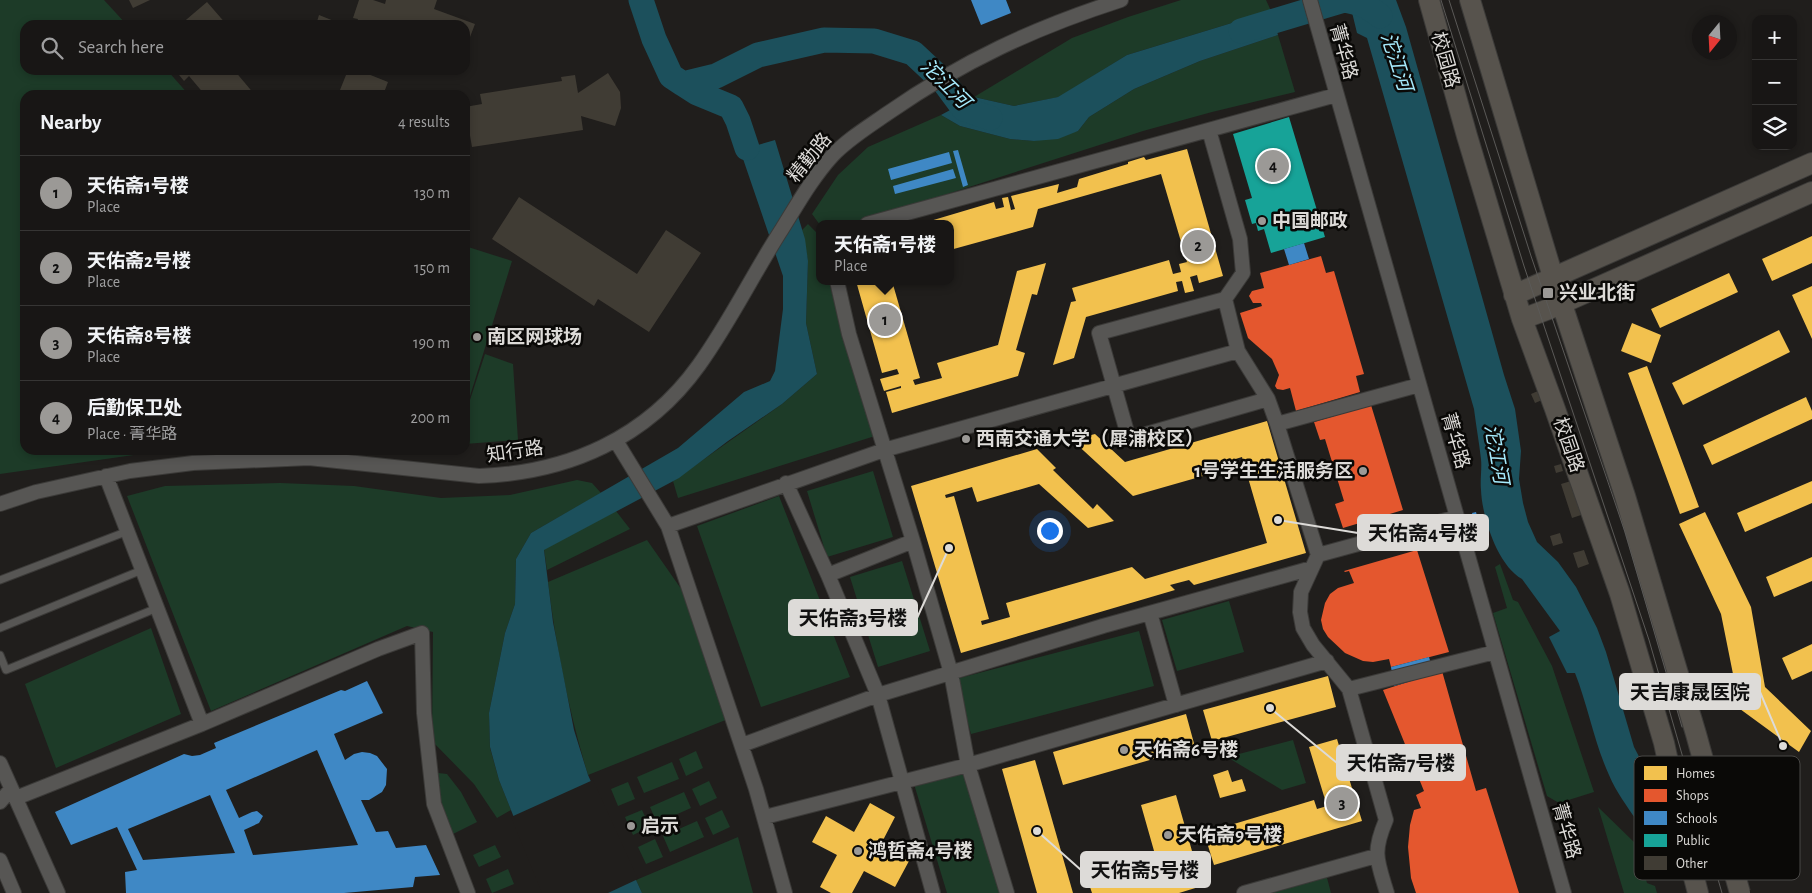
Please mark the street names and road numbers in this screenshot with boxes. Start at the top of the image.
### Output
street label: 菁华路 [1326,21,1361,82]
street label: 校园路 [1428,29,1464,90]
street label: 精勤路 [784,129,835,186]
street label: 菁华路 [1438,410,1474,471]
street label: 校园路 [1550,414,1588,475]
street label: 知行路 [485,437,545,465]
street label: 菁华路 [1549,800,1585,861]

